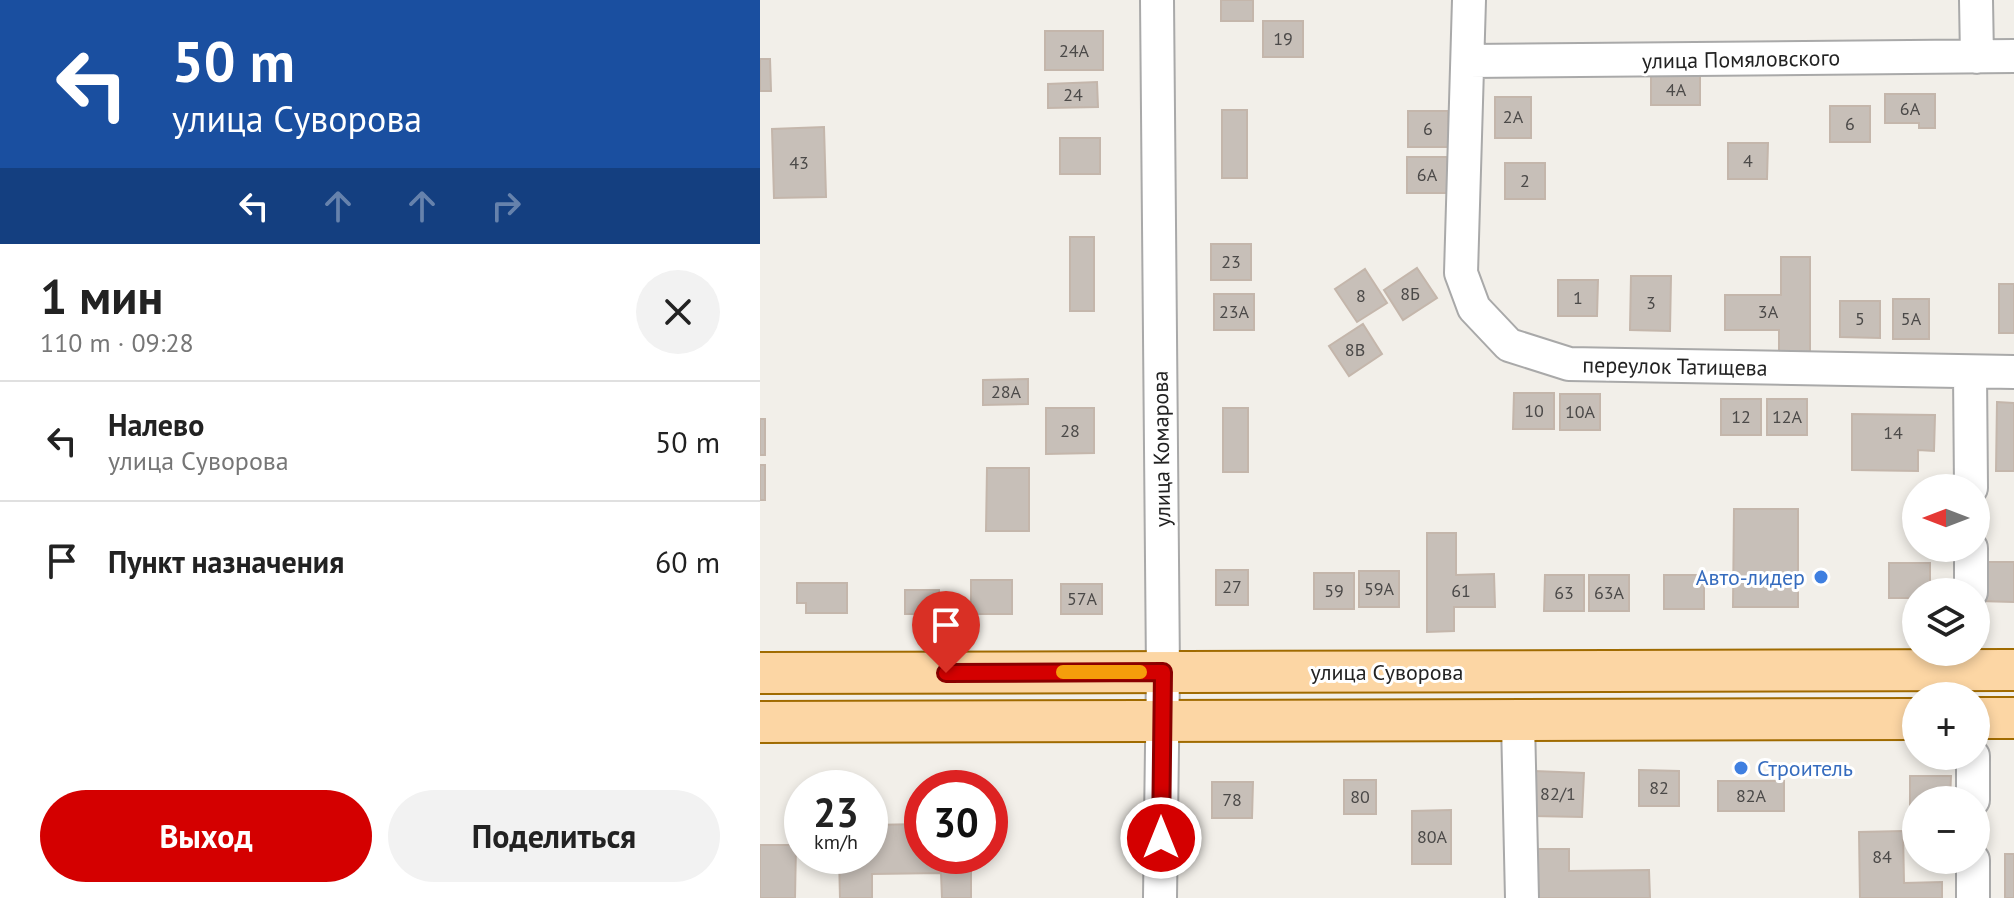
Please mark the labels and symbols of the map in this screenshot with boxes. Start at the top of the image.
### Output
house number: 19 [1273,27,1293,50]
house number: 24А [1059,39,1090,62]
street label: улица Помяловского [1642,43,1840,75]
house number: 4А [1666,78,1687,101]
house number: 24 [1063,83,1083,106]
house number: 6А [1900,97,1921,120]
house number: 2А [1503,105,1524,128]
house number: 6 [1845,112,1855,135]
house number: 6 [1423,117,1433,140]
house number: 4 [1743,149,1753,172]
house number: 43 [789,151,809,174]
house number: 6А [1417,163,1438,186]
house number: 2 [1520,169,1530,192]
house number: 23 [1221,250,1241,273]
house number: 8Б [1400,282,1420,305]
house number: 8 [1356,284,1366,307]
house number: 1 [1573,286,1583,309]
house number: 3 [1646,291,1656,314]
house number: 23А [1219,300,1250,323]
house number: 3А [1758,300,1779,323]
house number: 5 [1855,307,1865,330]
house number: 5А [1901,307,1922,330]
house number: 8В [1345,338,1365,361]
street label: переулок Татищева [1582,350,1768,382]
street label: улица Комарова [1146,371,1176,527]
house number: 28А [991,380,1022,403]
house number: 10 [1524,399,1544,422]
house number: 10А [1565,400,1596,423]
house number: 12 [1731,405,1751,428]
house number: 12А [1772,405,1803,428]
house number: 28 [1060,419,1080,442]
house number: 14 [1883,421,1903,444]
north arrow [1902,474,1990,562]
place label: Авто-лидер [1696,563,1805,591]
marker: Авто-лидер [1812,568,1830,586]
house number: 27 [1222,575,1242,598]
house number: 59А [1364,577,1395,600]
house number: 59 [1324,579,1344,602]
house number: 61 [1451,579,1471,602]
house number: 63 [1554,581,1574,604]
house number: 63А [1594,581,1625,604]
house number: 57А [1067,587,1098,610]
pin [912,591,980,673]
street label: улица Суворова [1311,658,1463,686]
place label: Строитель [1757,754,1853,782]
marker: Строитель [1732,759,1750,777]
speed limit sign: 30 [904,770,1008,874]
house number: 82 [1649,776,1669,799]
house number: 82/1 [1540,782,1576,805]
house number: 82А [1736,784,1767,807]
house number: 80 [1350,785,1370,808]
house number: 78 [1222,788,1242,811]
position arrow [1119,796,1203,880]
house number: 80А [1417,825,1448,848]
house number: 84 [1872,845,1892,868]

